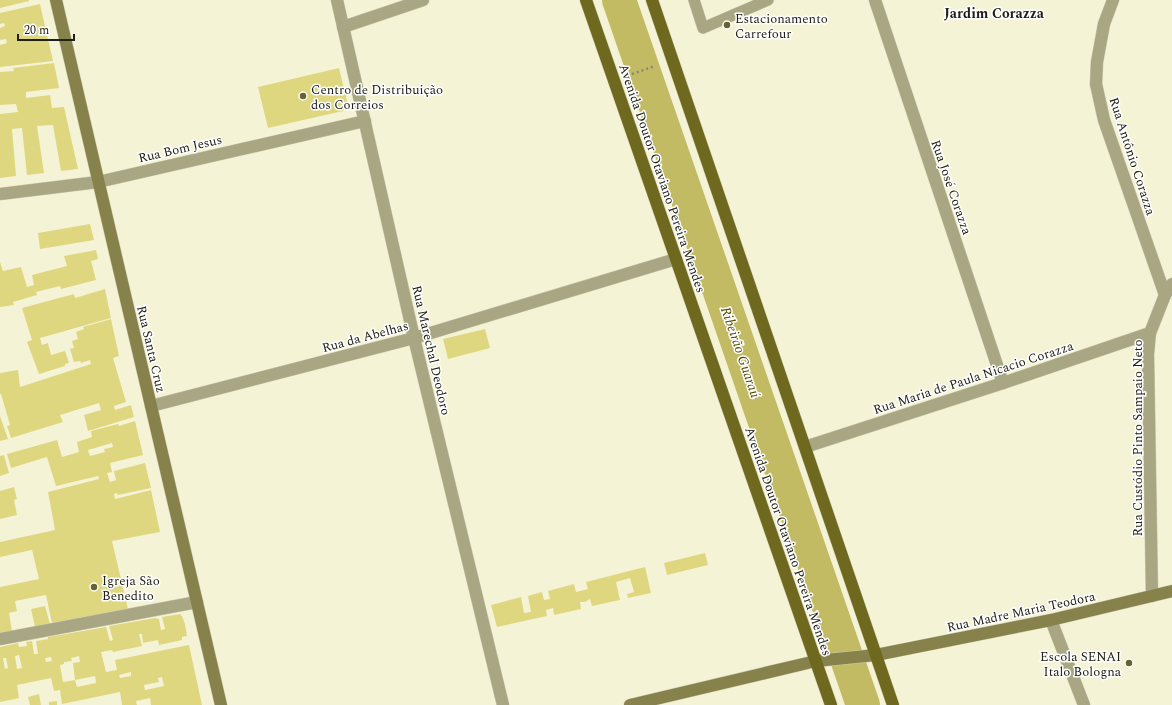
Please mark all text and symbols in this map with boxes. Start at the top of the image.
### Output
district label: Jardim Corazza [944,3,1045,24]
place label: Estacionamento Carrefour [735,9,828,44]
scale bar [18,16,74,42]
marker: Estacionamento Carrefour [722,20,732,30]
text: 20 m [24,21,49,40]
street label: Avenida Doutor Otaviano Pereira Mendes [613,61,711,295]
place label: Centro de Distribuição dos Correios [311,80,443,115]
marker: Centro de Distribuição dos Correios [298,91,308,101]
street label: Rua Antônio Corazza [1104,95,1161,219]
street label: Rua Bom Jesus [136,130,224,168]
street label: Rua José Corazza [925,137,977,238]
street label: Rua Marechal Deodoro [406,283,456,417]
street label: Rua Santa Cruz [131,304,171,395]
water label: Ribeirão Guaraú [715,304,766,401]
street label: Rua da Abelhas [320,316,411,358]
street label: Rua Maria de Paula Nicacio Corazza [871,336,1077,420]
street label: Rua Custódio Pinto Sampaio Neto [1128,340,1148,536]
street label: Avenida Doutor Otaviano Pereira Mendes [739,424,837,658]
place label: Igreja São Benedito [102,571,160,606]
marker: Igreja São Benedito [89,582,99,592]
street label: Rua Madre Maria Teodora [945,586,1098,637]
place label: Escola SENAI Italo Bologna [1040,647,1122,682]
marker: Escola SENAI Italo Bologna [1124,658,1134,668]

